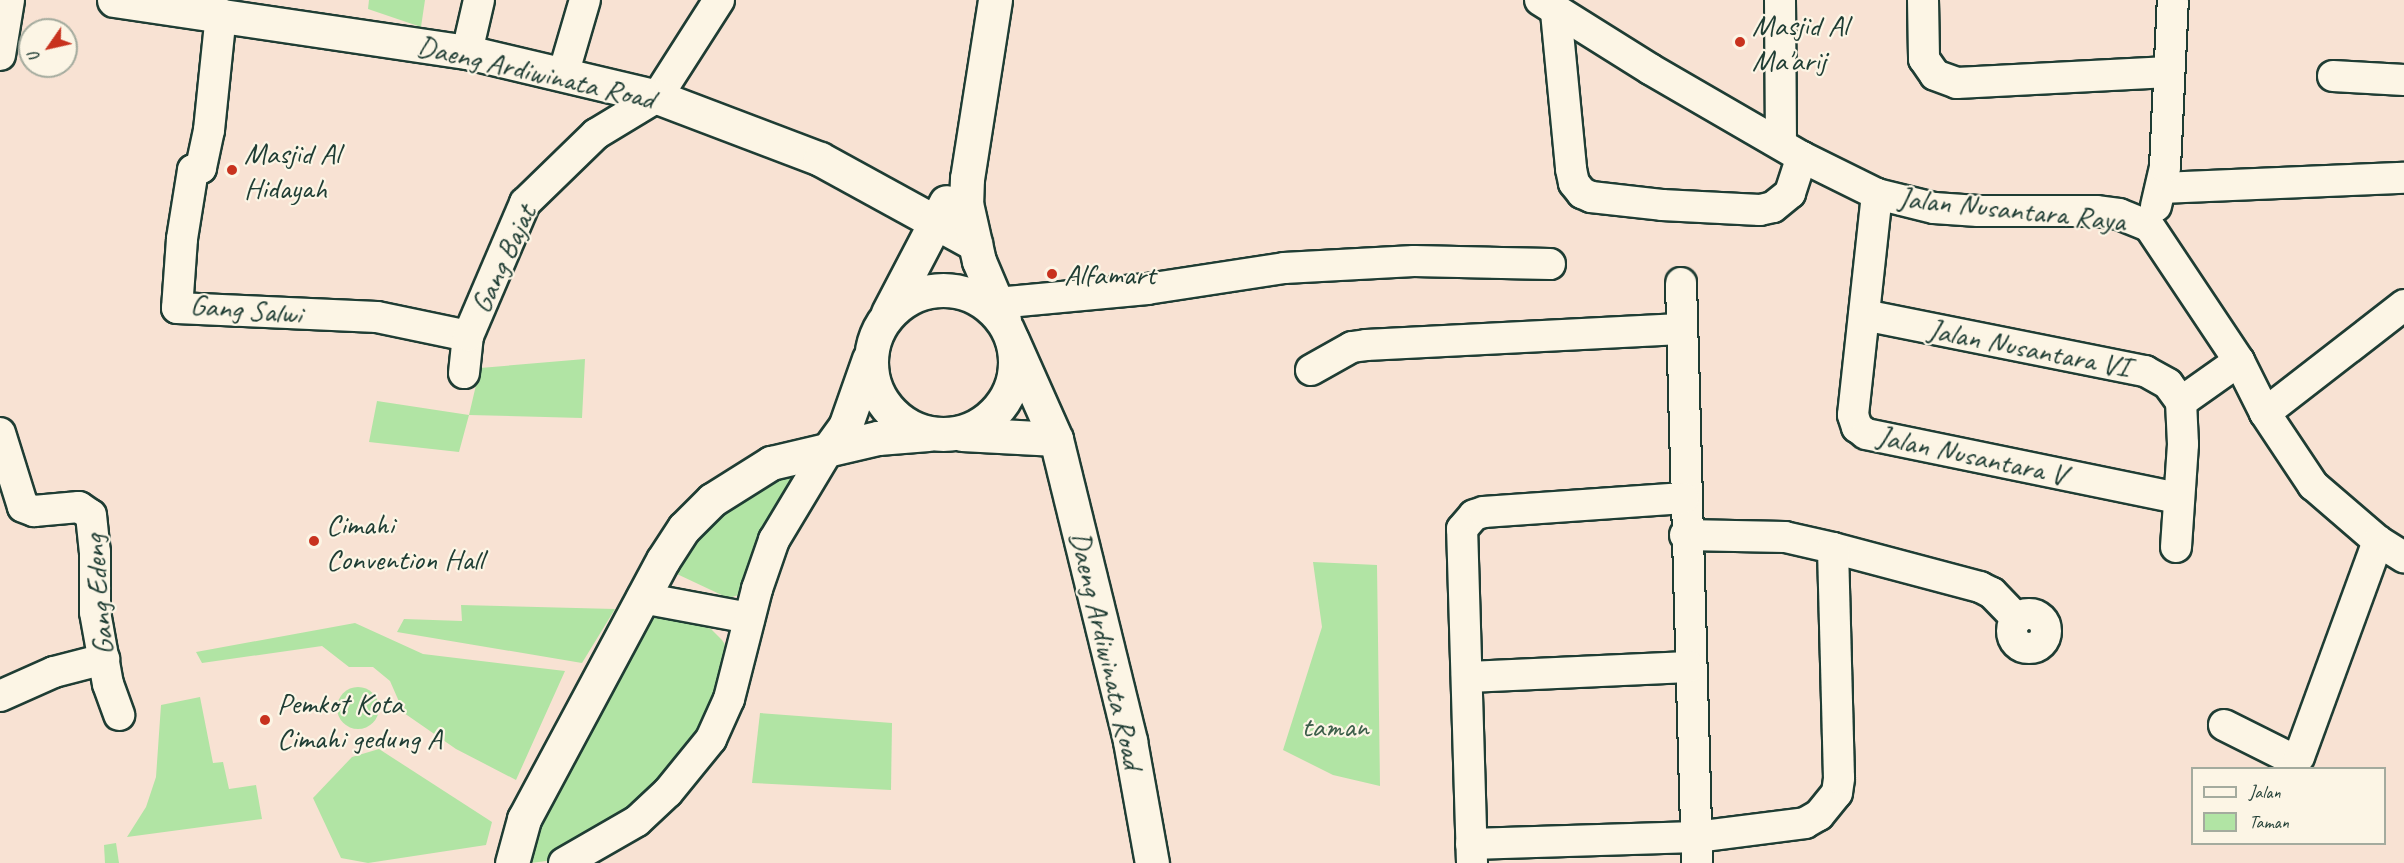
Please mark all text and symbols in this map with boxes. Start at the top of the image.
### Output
place label: Masjid Al Ma'arij [1752,7,1848,78]
north arrow [18,18,78,78]
street label: Daeng Ardiwinata Road [414,27,658,117]
marker: Masjid Al Ma'arij [1733,35,1747,49]
text: U [24,48,45,66]
place label: Masjid Al Hidayah [244,135,340,206]
marker: Masjid Al Hidayah [225,163,239,177]
street label: Jalan Nusantara Raya [1896,179,2128,239]
street label: Gang Bajat [462,199,544,319]
place label: Alfamart [1064,256,1156,292]
marker: Alfamart [1045,267,1059,281]
street label: Gang Salwi [188,286,304,332]
street label: Jalan Nusantara VI [1925,311,2133,385]
street label: Jalan Nusantara V [1874,417,2070,493]
place label: Cimahi Convention Hall [326,506,484,576]
street label: Daeng Ardiwinata Road [1062,528,1152,772]
street label: Gang Edeng [75,533,121,657]
marker: Cimahi Convention Hall [307,534,321,548]
place label: Pemkot Kota Cimahi gedung A [277,685,442,756]
park label: taman [1302,708,1368,744]
marker: Pemkot Kota Cimahi gedung A [258,713,272,727]
legend [2191,767,2386,845]
text: Jalan [2249,781,2281,803]
text: Taman [2249,811,2289,833]

